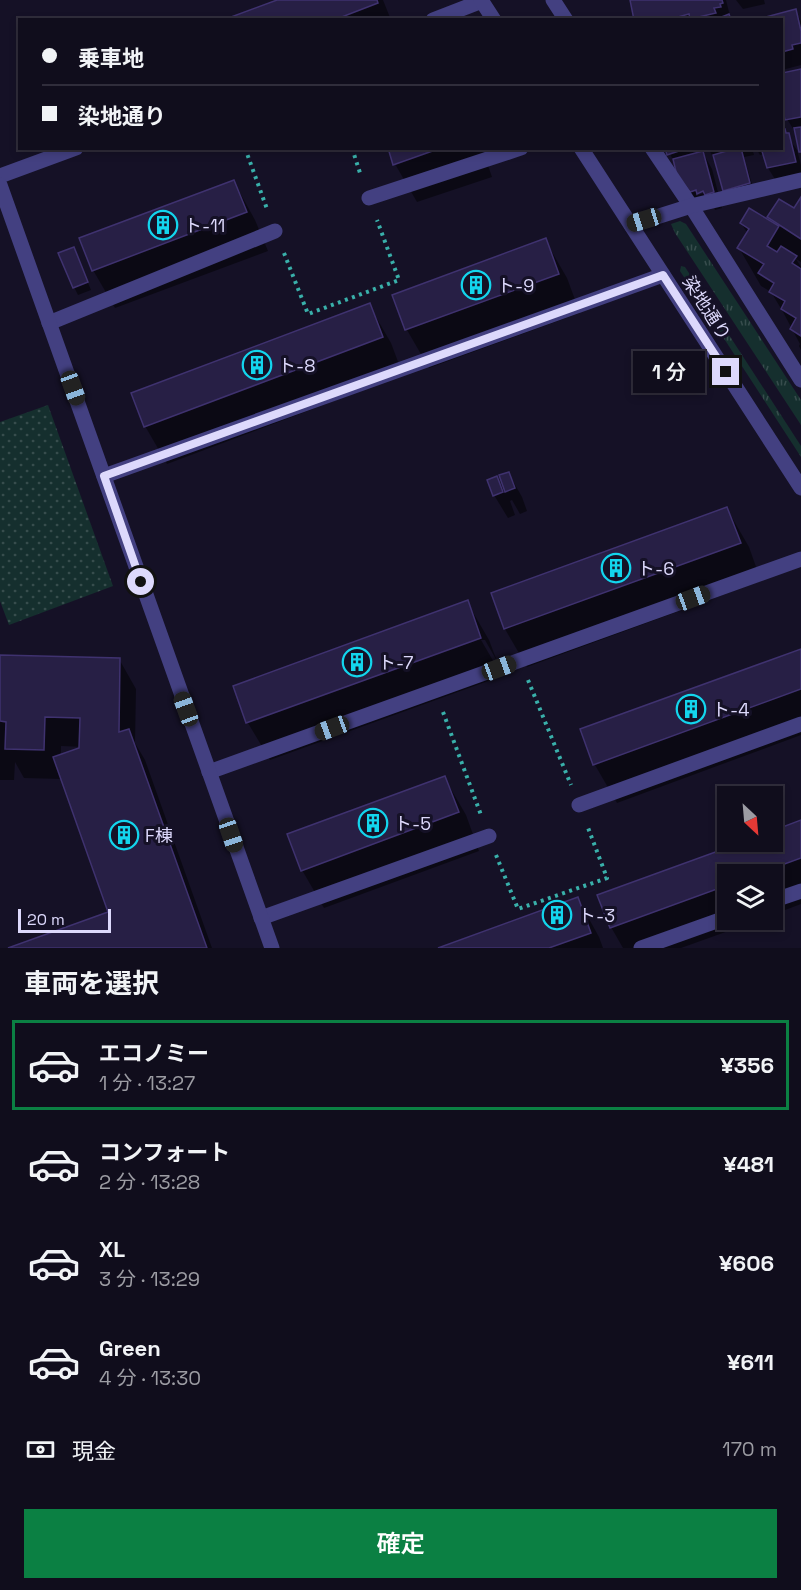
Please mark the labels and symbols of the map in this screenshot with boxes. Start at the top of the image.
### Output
car [624,206,664,234]
building icon: ト-11 [147,209,179,241]
place label: ト-11 [184,214,225,237]
building icon: ト-9 [460,269,492,301]
street label: 染地通り [678,272,736,344]
place label: ト-9 [497,274,534,297]
building icon: ト-8 [241,349,273,381]
callout: 1 分 [633,351,705,393]
place label: ト-8 [278,354,315,377]
route end [712,358,739,385]
car [58,368,88,408]
building icon: ト-6 [600,552,632,584]
place label: ト-6 [637,557,674,580]
route start [127,568,154,595]
car [673,583,713,613]
building icon: ト-7 [341,646,373,678]
place label: ト-7 [378,651,413,674]
car [479,653,519,683]
car [171,689,201,729]
building icon: ト-4 [675,693,707,725]
place label: ト-4 [712,698,749,721]
car [312,713,352,743]
north arrow [717,786,783,852]
building icon: ト-5 [357,807,389,839]
place label: ト-5 [394,812,431,835]
car [217,815,245,855]
building icon: F棟 [108,819,140,851]
place label: F棟 [145,824,173,847]
building icon: ト-3 [541,899,573,931]
place label: ト-3 [578,904,615,927]
scale bar [18,906,111,934]

